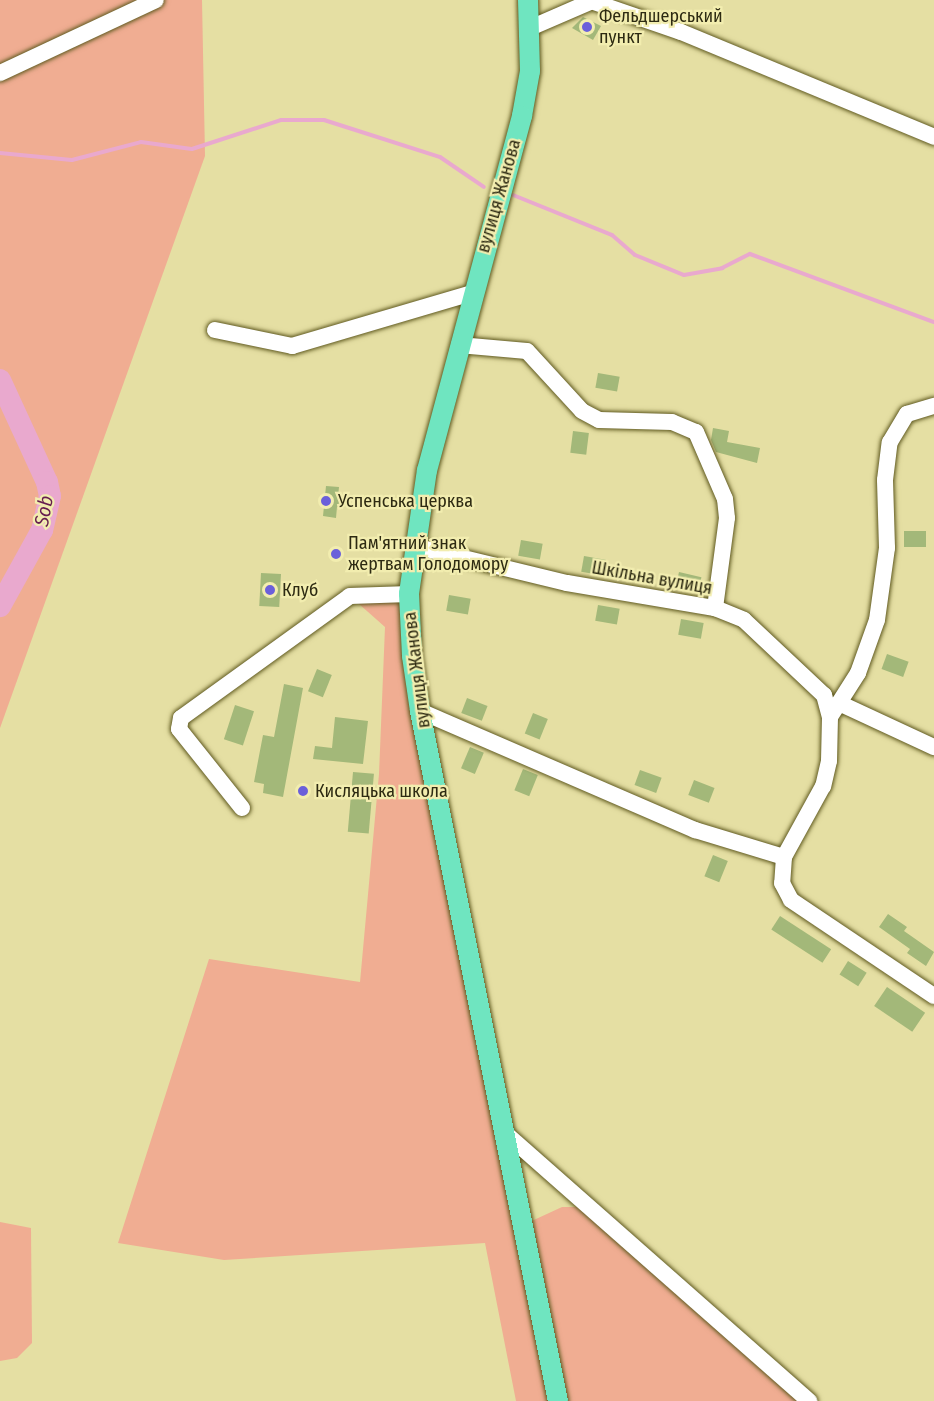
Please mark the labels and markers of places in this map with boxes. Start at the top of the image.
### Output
place label: Фельдшерський пункт [599,6,723,48]
marker: Фельдшерський пункт [580,20,594,34]
place label: Успенська церква [338,490,473,512]
marker: Успенська церква [319,494,333,508]
place label: Пам'ятний знак жертвам Голодомору [348,533,508,576]
marker: Пам'ятний знак жертвам Голодомору [329,547,343,561]
place label: Клуб [282,579,318,601]
marker: Клуб [263,583,277,597]
place label: Кисляцька школа [315,780,448,802]
marker: Кисляцька школа [296,784,310,798]

